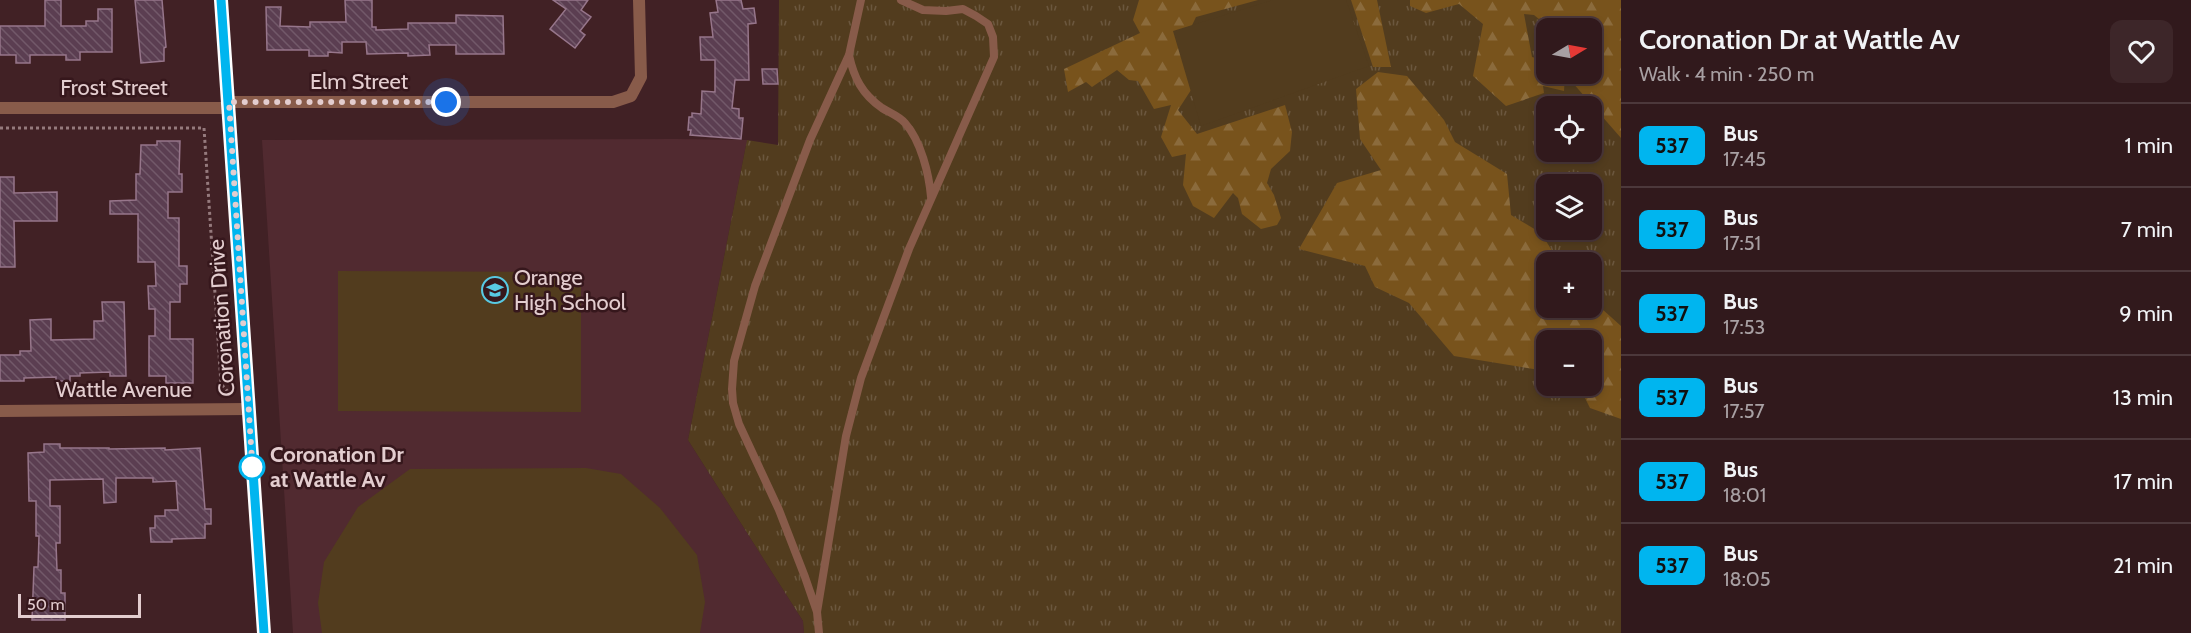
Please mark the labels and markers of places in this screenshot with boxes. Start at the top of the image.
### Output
place label: Orange High School [514,264,627,316]
school or university icon: Orange High School [480,275,510,305]
place label: Coronation Dr at Wattle Av [270,441,404,493]
marker: Coronation Dr at Wattle Av [239,454,265,480]

